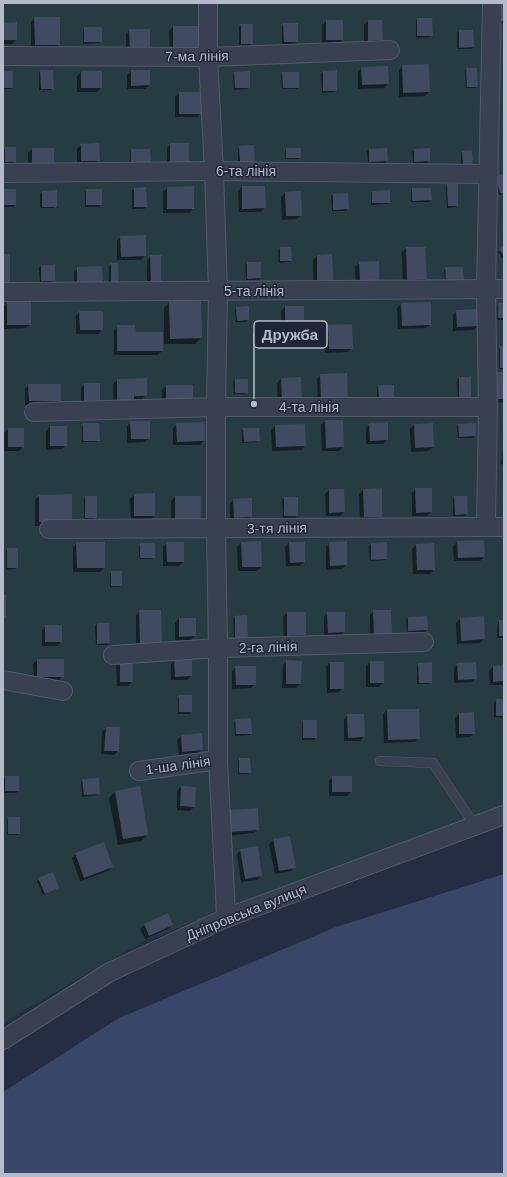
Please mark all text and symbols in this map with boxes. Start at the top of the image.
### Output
street label: 7-ма лінія [165,47,229,65]
street label: 6-та лінія [216,163,276,179]
street label: 5-та лінія [224,283,284,299]
callout: Дружба [254,321,327,348]
text: Дружба [262,326,319,343]
street label: 4-та лінія [279,399,339,415]
street label: 3-тя лінія [247,519,307,537]
street label: 2-га лінія [238,638,298,656]
street label: 1-ша лінія [145,753,211,777]
street label: Дніпровська вулиця [183,880,309,944]

